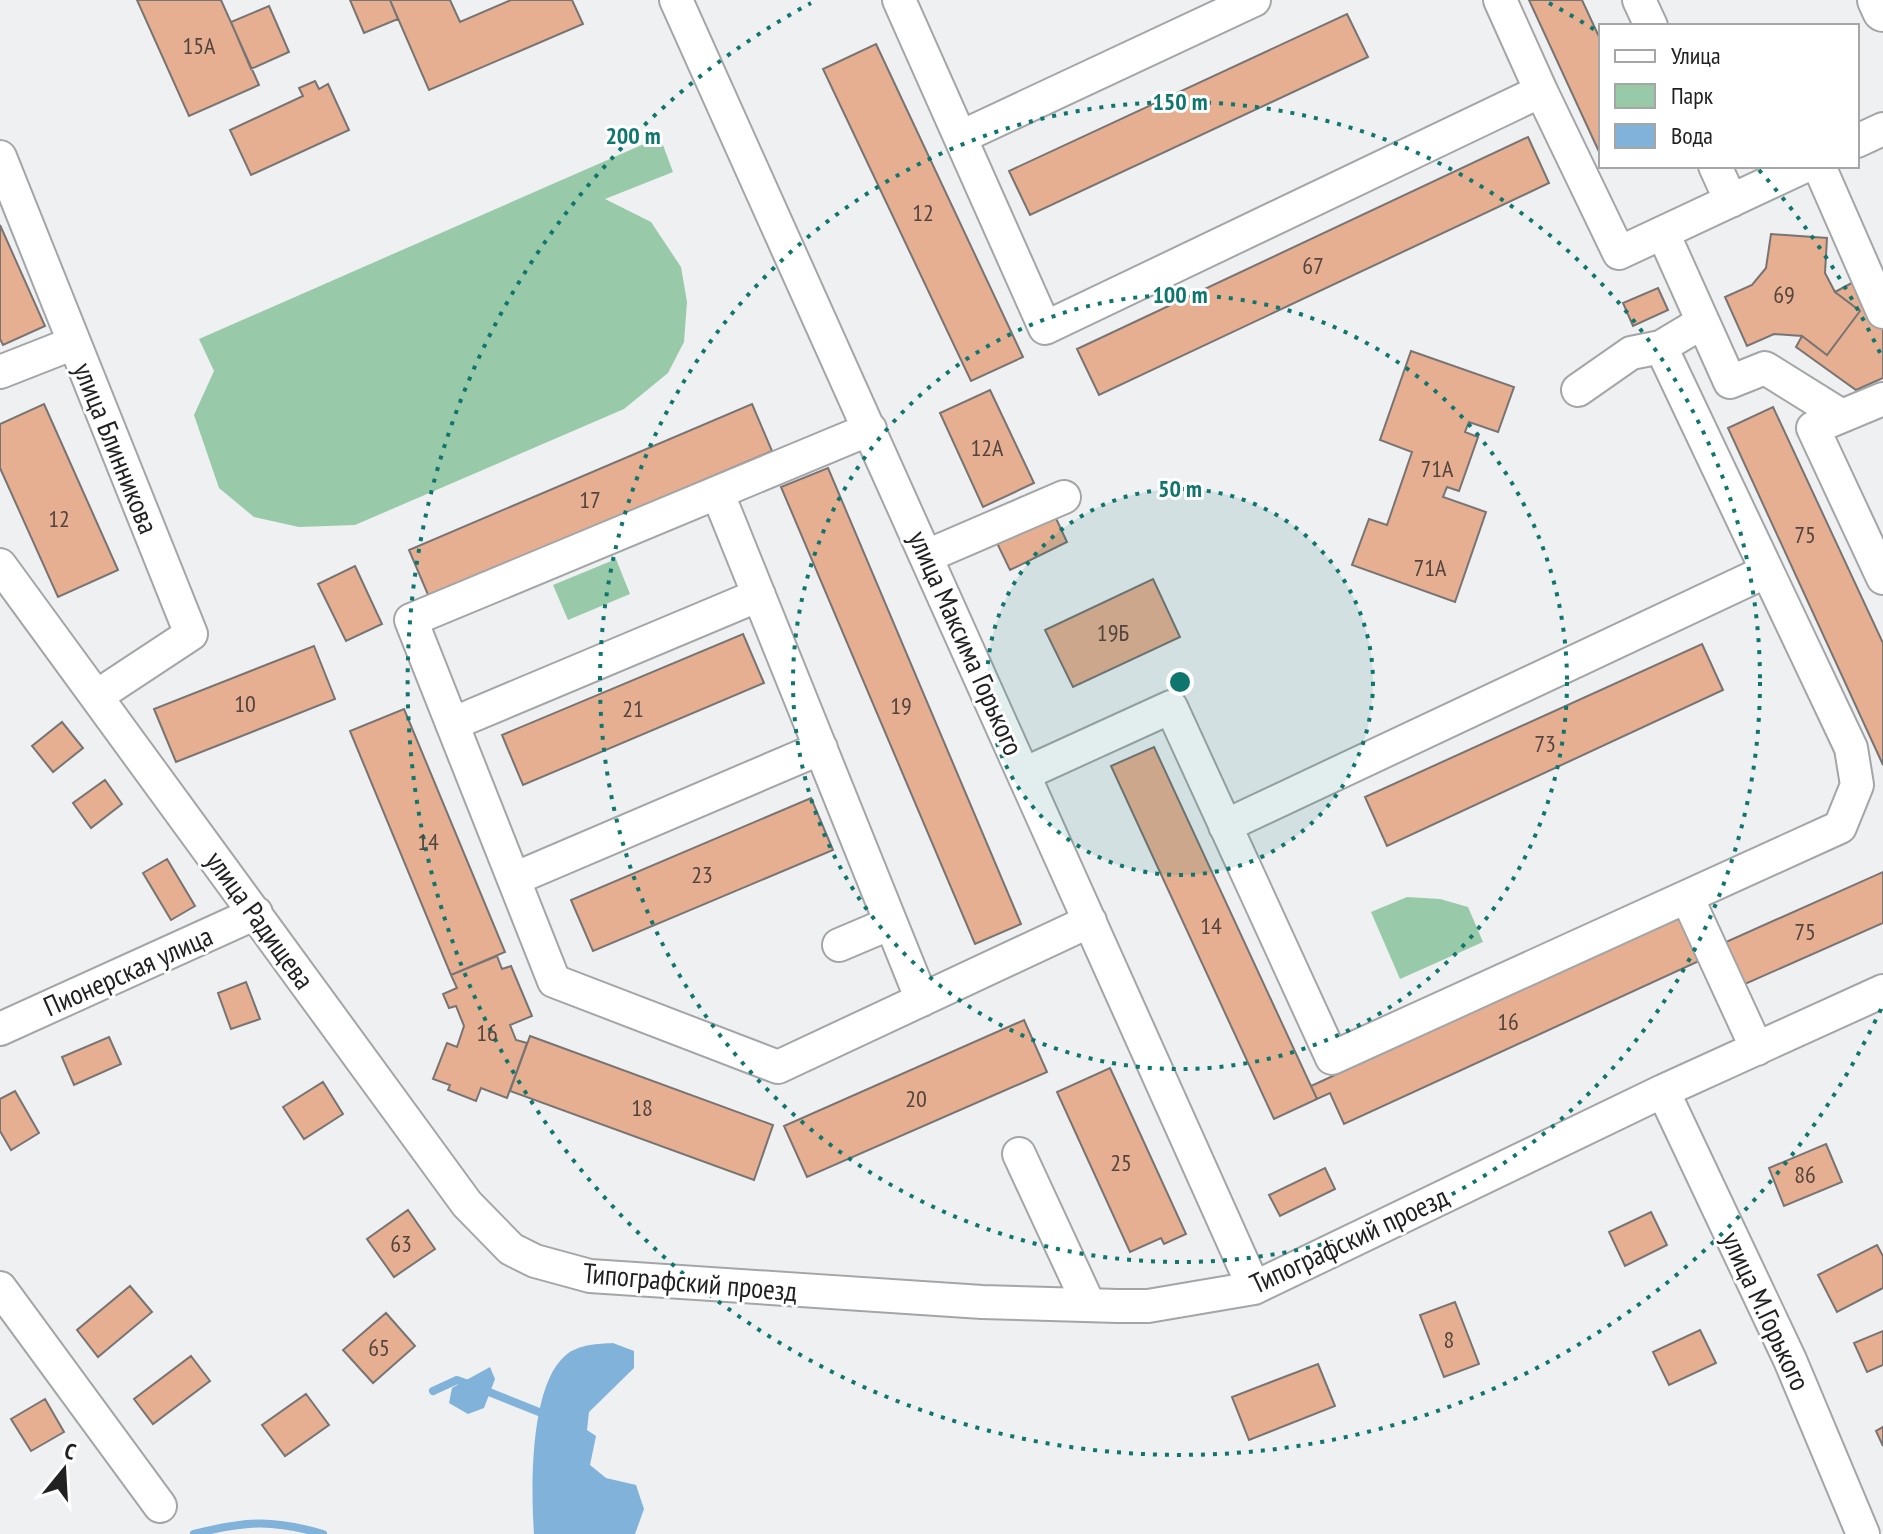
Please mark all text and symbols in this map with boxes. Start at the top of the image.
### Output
legend [1599,24,1859,168]
house number: 15А [183,30,216,61]
text: Улица [1671,40,1721,71]
text: Парк [1671,80,1714,111]
text: 150 m [1152,86,1208,117]
text: 200 m [605,120,661,151]
text: Вода [1671,120,1713,151]
house number: 12 [912,197,934,228]
house number: 67 [1302,250,1324,281]
text: 100 m [1152,279,1208,310]
house number: 69 [1773,279,1795,310]
street label: улица Блинникова [65,357,168,539]
house number: 12А [971,432,1004,463]
house number: 71А [1421,453,1454,484]
text: 50 m [1158,473,1202,504]
house number: 17 [579,484,601,515]
house number: 12 [48,503,70,534]
house number: 75 [1794,519,1816,550]
street label: улица Максима Горького [900,525,1033,761]
house number: 71А [1414,552,1447,583]
house number: 19Б [1097,617,1129,648]
centre of rings [1166,668,1194,696]
house number: 10 [234,688,256,719]
house number: 19 [890,690,912,721]
house number: 21 [622,693,644,724]
house number: 73 [1534,728,1556,759]
house number: 14 [417,826,439,857]
street label: улица Радищева [198,843,323,996]
house number: 23 [691,859,713,890]
house number: 14 [1200,910,1222,941]
house number: 75 [1794,916,1816,947]
street label: Пионерская улица [38,917,218,1024]
house number: 16 [1497,1006,1519,1037]
house number: 16 [476,1017,498,1048]
house number: 20 [905,1083,927,1114]
house number: 18 [631,1092,653,1123]
house number: 25 [1110,1147,1132,1178]
house number: 86 [1794,1159,1816,1190]
street label: Типографский проезд [1244,1177,1454,1302]
street label: улица М.Горького [1713,1225,1819,1396]
house number: 63 [390,1228,412,1259]
street label: Типографский проезд [581,1254,799,1309]
house number: 8 [1444,1324,1454,1355]
house number: 65 [368,1332,390,1363]
north arrow [24,1430,104,1510]
text: С [61,1436,79,1466]

